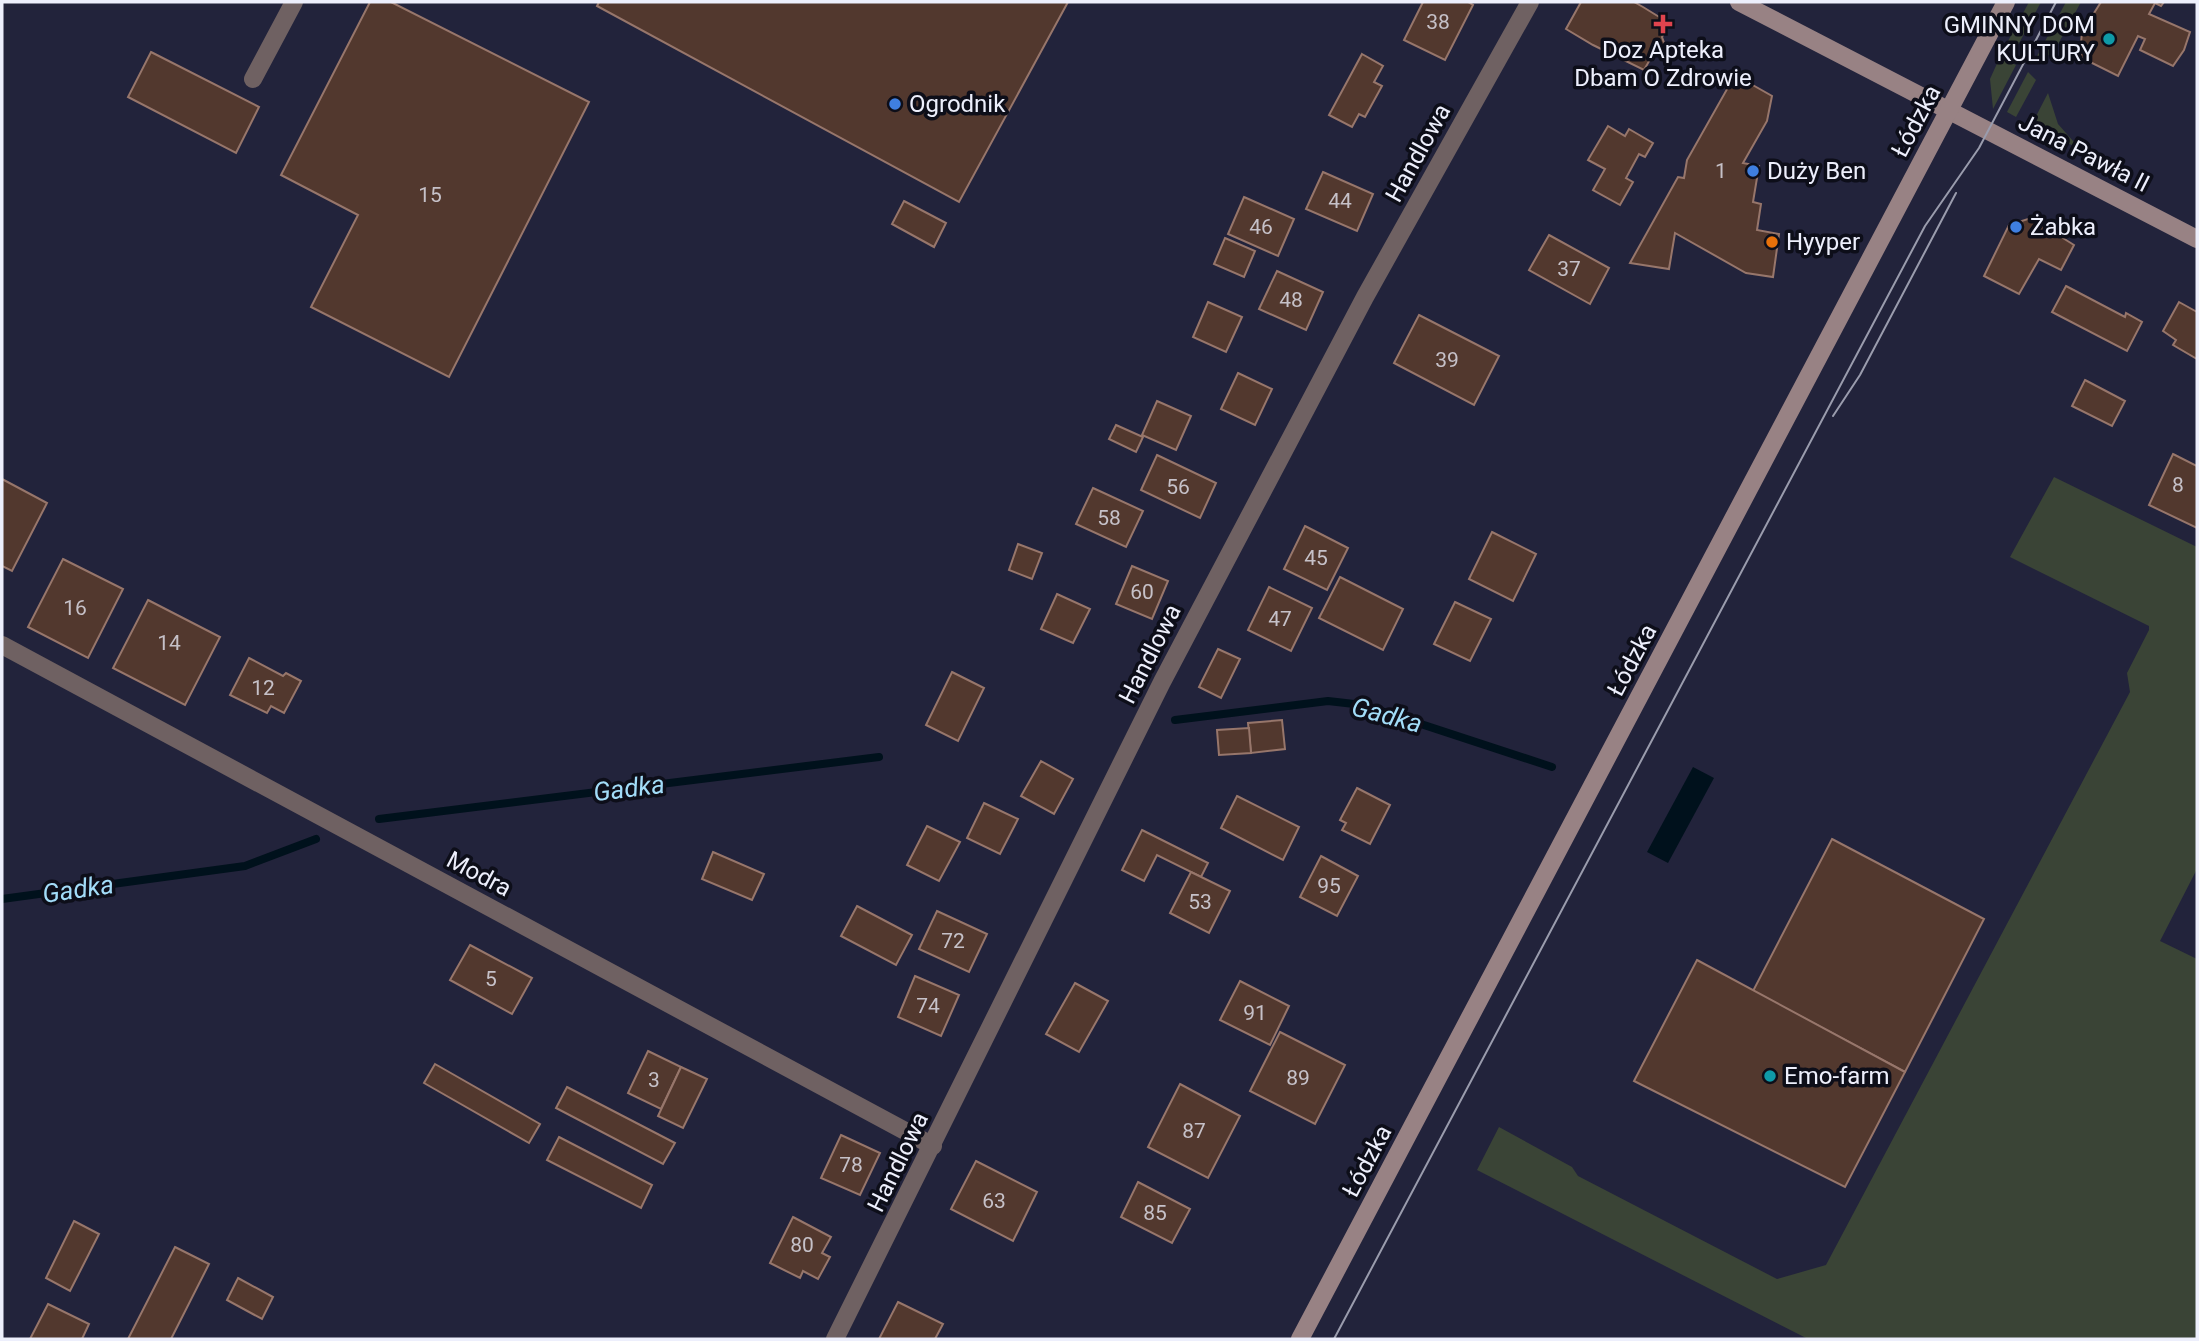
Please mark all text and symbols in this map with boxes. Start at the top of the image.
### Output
house number: 38 [1426,10,1450,34]
place label: GMINNY DOM KULTURY [1944,11,2096,67]
marker: Doz Apteka Dbam O Zdrowie [1655,16,1671,32]
marker: GMINNY DOM KULTURY [2101,31,2117,47]
place label: Doz Apteka Dbam O Zdrowie [1574,36,1752,92]
street label: Łódzka [1885,80,1947,162]
place label: Ogrodnik [909,90,1006,118]
marker: Ogrodnik [887,96,903,112]
street label: Handlowa [1380,99,1456,207]
street label: Jana Pawła II [2014,108,2154,198]
place label: Duży Ben [1767,157,1866,185]
house number: 1 [1715,159,1727,183]
marker: Duży Ben [1745,163,1761,179]
house number: 15 [418,183,442,207]
house number: 44 [1328,189,1352,213]
place label: Żabka [2030,213,2096,241]
house number: 46 [1249,215,1273,239]
marker: Żabka [2008,219,2024,235]
place label: Hyyper [1786,228,1860,256]
marker: Hyyper [1764,234,1780,250]
house number: 37 [1557,257,1581,281]
house number: 48 [1279,288,1303,312]
house number: 39 [1435,348,1459,372]
house number: 8 [2172,473,2184,497]
house number: 56 [1166,475,1190,499]
house number: 58 [1097,506,1121,530]
house number: 45 [1304,546,1328,570]
house number: 60 [1130,580,1154,604]
house number: 16 [63,596,87,620]
street label: Handlowa [1113,600,1187,708]
house number: 47 [1268,607,1292,631]
street label: Łódzka [1601,619,1663,701]
house number: 14 [157,631,181,655]
house number: 12 [251,676,275,700]
water label: Gadka [1349,691,1425,739]
water label: Gadka [592,769,666,807]
street label: Modra [442,845,516,903]
water label: Gadka [40,869,116,909]
house number: 95 [1317,874,1341,898]
house number: 53 [1188,890,1212,914]
house number: 72 [941,929,965,953]
house number: 5 [485,967,497,991]
house number: 74 [916,994,940,1018]
house number: 91 [1243,1001,1267,1025]
place label: Emo-farm [1784,1062,1890,1090]
house number: 89 [1286,1066,1310,1090]
house number: 3 [648,1068,660,1092]
marker: Emo-farm [1762,1068,1778,1084]
street label: Handlowa [862,1108,934,1216]
house number: 87 [1182,1119,1206,1143]
street label: Łódzka [1336,1120,1398,1202]
house number: 78 [839,1153,863,1177]
house number: 63 [982,1189,1006,1213]
house number: 85 [1143,1201,1167,1225]
house number: 80 [790,1233,814,1257]

